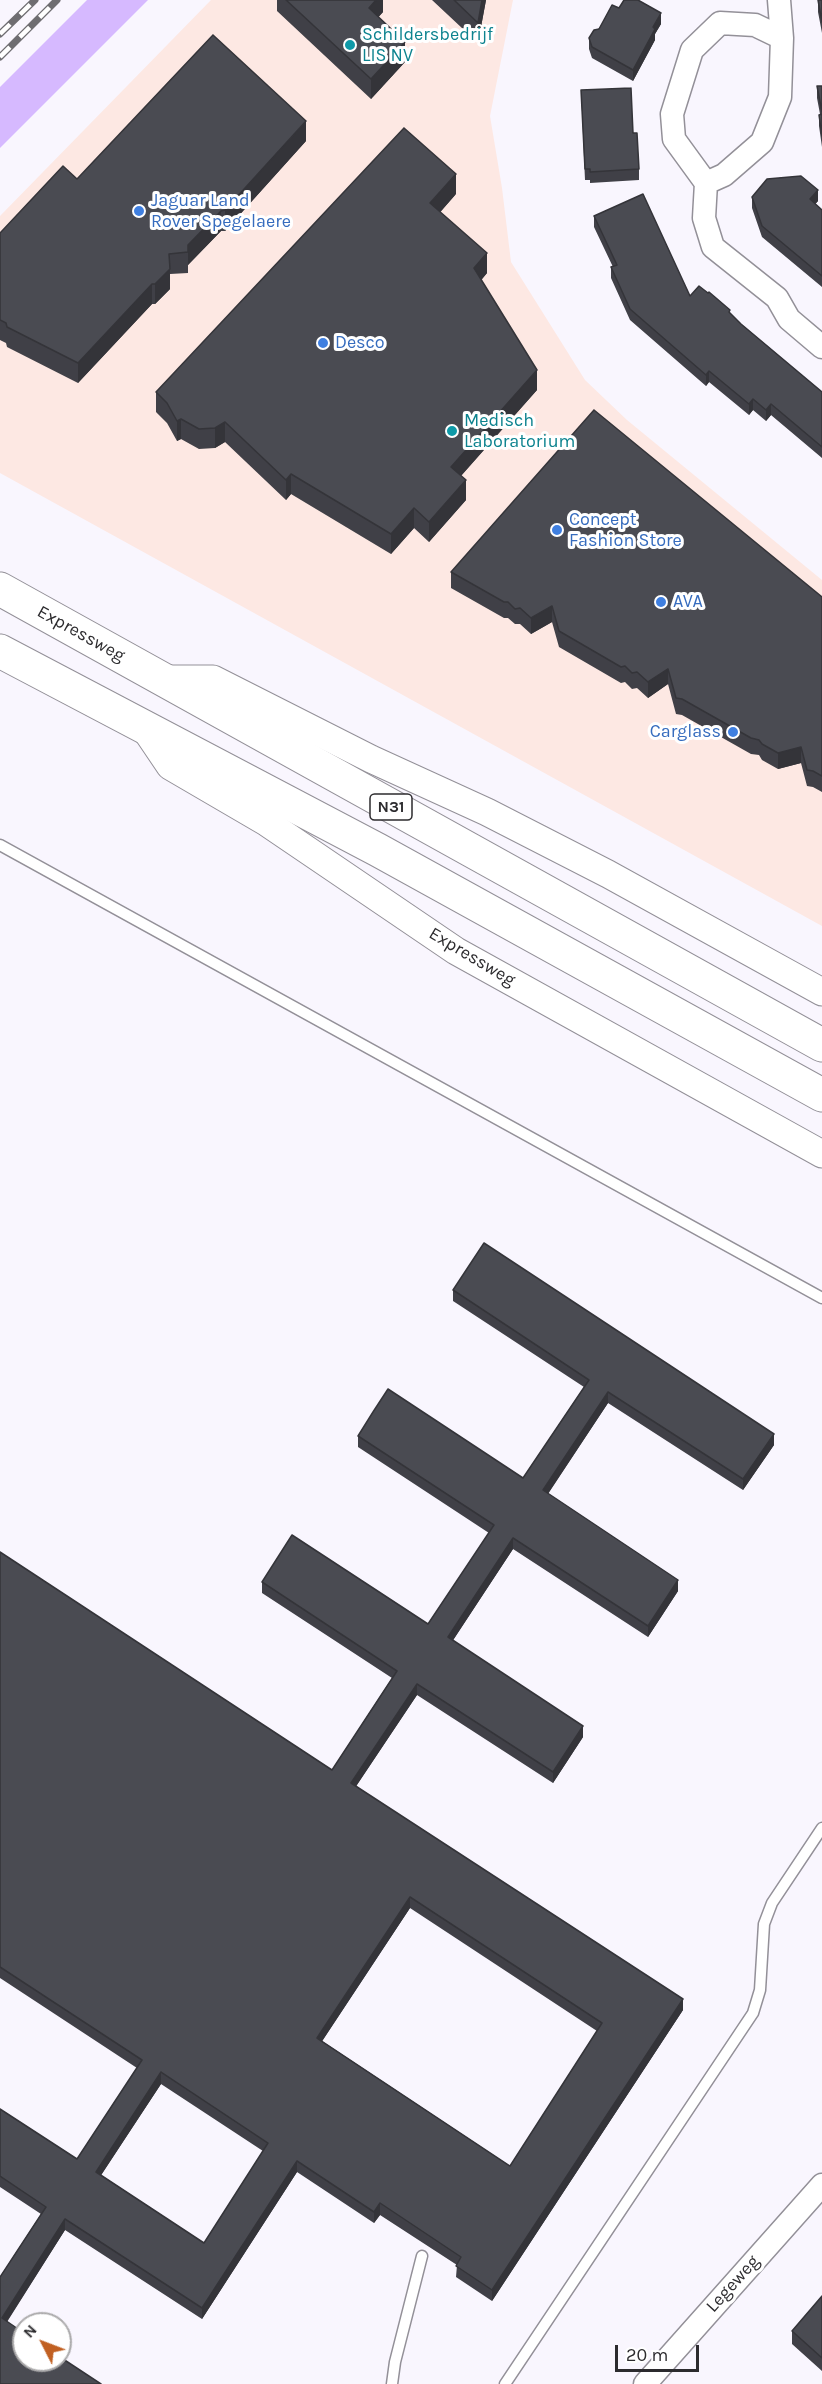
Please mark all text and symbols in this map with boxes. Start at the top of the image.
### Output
place label: Schildersbedrijf LIS NV [362,24,493,66]
marker: Schildersbedrijf LIS NV [343,38,357,52]
place label: Jaguar Land Rover Spegelaere [151,190,291,232]
marker: Jaguar Land Rover Spegelaere [132,204,146,218]
place label: Desco [335,332,385,354]
marker: Desco [316,336,330,350]
place label: Medisch Laboratorium [464,410,575,452]
marker: Medisch Laboratorium [445,424,459,438]
place label: Concept Fashion Store [569,509,682,552]
marker: Concept Fashion Store [550,523,564,537]
place label: AVA [673,591,703,613]
marker: AVA [654,595,668,609]
street label: Expressweg [33,601,129,667]
place label: Carglass [650,721,721,743]
marker: Carglass [726,725,740,739]
road number: N31 [370,794,412,820]
street label: Expressweg [425,923,519,991]
street label: Legeweg [702,2251,764,2317]
north arrow [12,2312,72,2372]
text: N [19,2320,41,2342]
scale bar [618,2333,702,2371]
text: 20 m [626,2344,668,2366]

